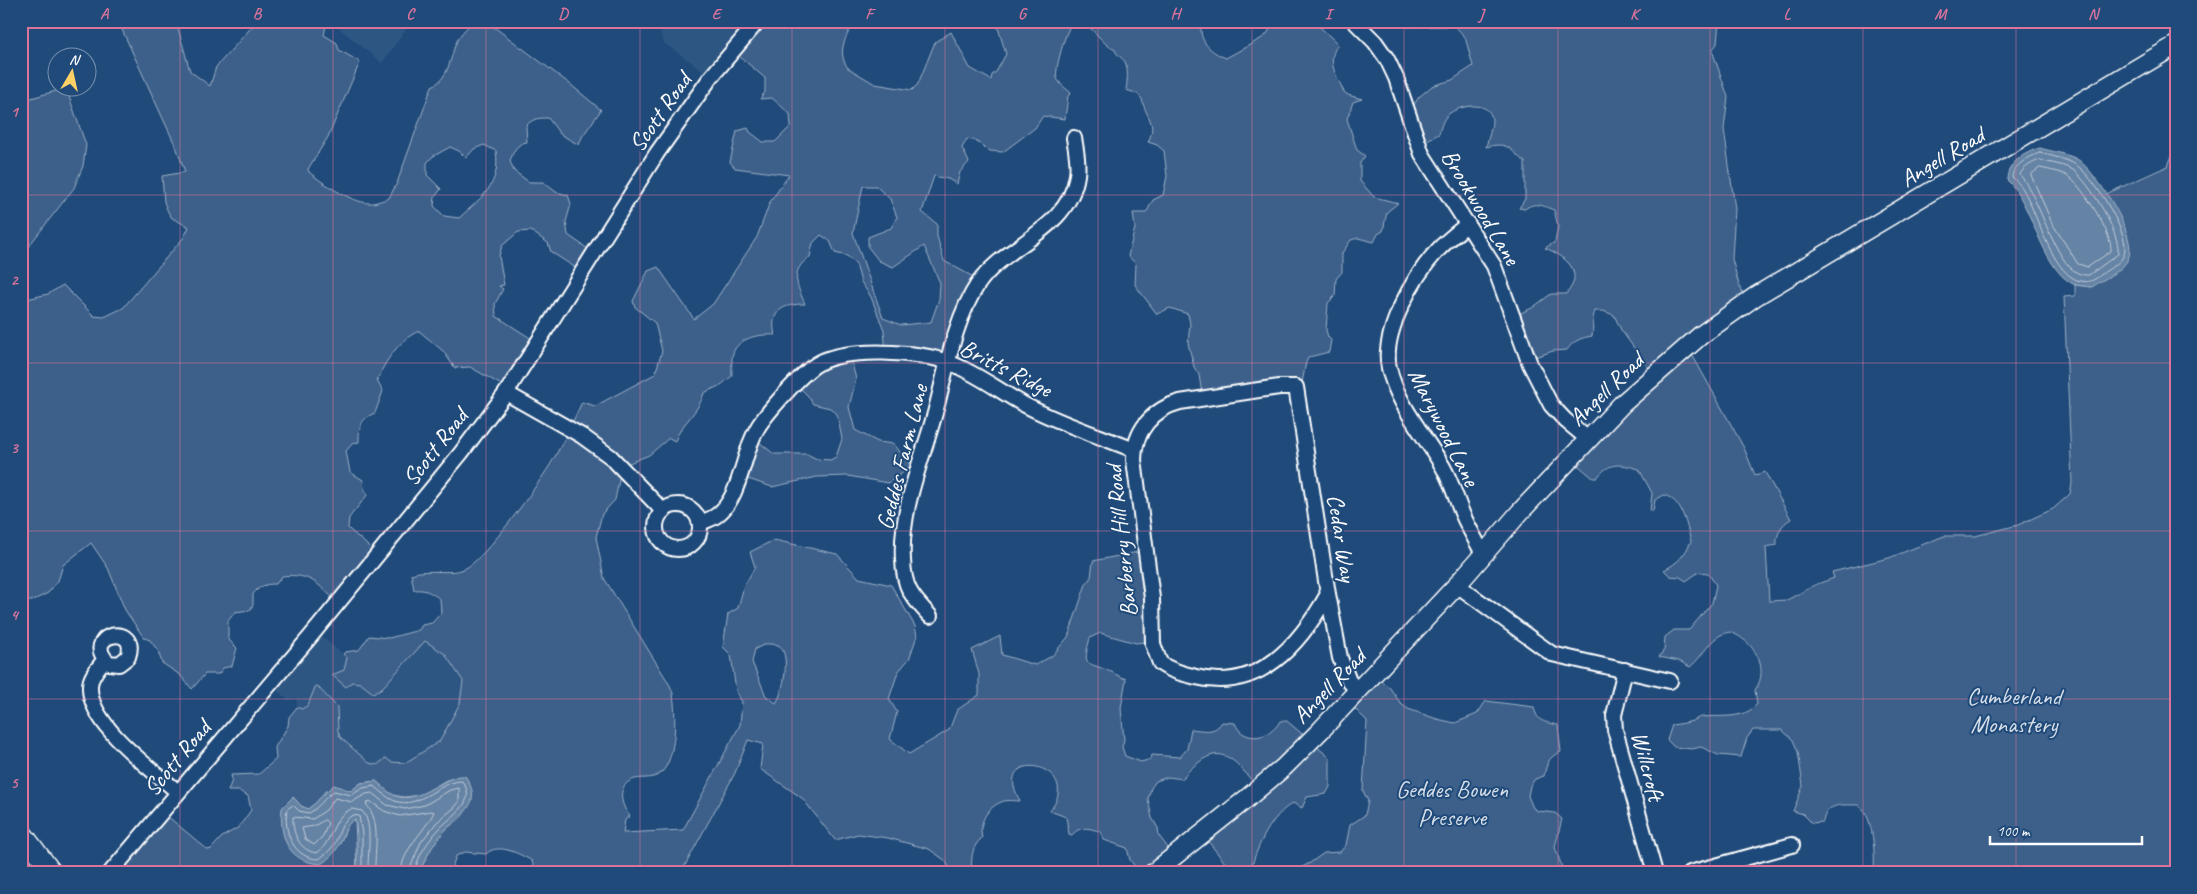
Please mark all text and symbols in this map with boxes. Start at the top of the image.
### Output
text: A [100,4,110,24]
text: B [253,4,263,24]
text: C [406,4,416,24]
text: D [558,4,569,24]
text: E [712,4,723,24]
text: F [865,4,876,24]
text: G [1018,4,1028,24]
text: H [1170,4,1182,24]
text: I [1325,4,1335,24]
text: J [1477,4,1486,24]
text: K [1630,4,1642,24]
text: L [1784,4,1792,24]
text: M [1934,4,1948,24]
text: N [2088,4,2101,24]
north arrow [48,48,98,98]
text: N [68,51,82,69]
street label: Scott Road [622,64,700,157]
text: 1 [10,102,19,122]
street label: Angell Road [1894,118,1993,194]
street label: Brookwood Lane [1435,144,1528,272]
text: 2 [10,270,19,290]
street label: Britts Ridge [955,332,1059,405]
street label: Angell Road [1562,343,1653,432]
street label: Marywood Lane [1401,363,1488,493]
street label: Geddes Farm Lane [869,379,935,533]
street label: Scott Road [396,400,477,492]
text: 3 [10,438,19,458]
street label: Barberry Hill Road [1098,460,1144,618]
street label: Cedar Way [1320,492,1364,586]
text: 4 [10,605,19,625]
street label: Angell Road [1286,639,1375,730]
park label: Cumberland Monastery [1967,681,2065,739]
street label: Scott Road [137,711,220,802]
street label: Willcroft [1624,728,1672,806]
text: 5 [11,773,20,793]
park label: Geddes Bowen Preserve [1396,774,1508,832]
scale bar [1990,814,2142,846]
text: 100 m [1997,822,2031,841]

